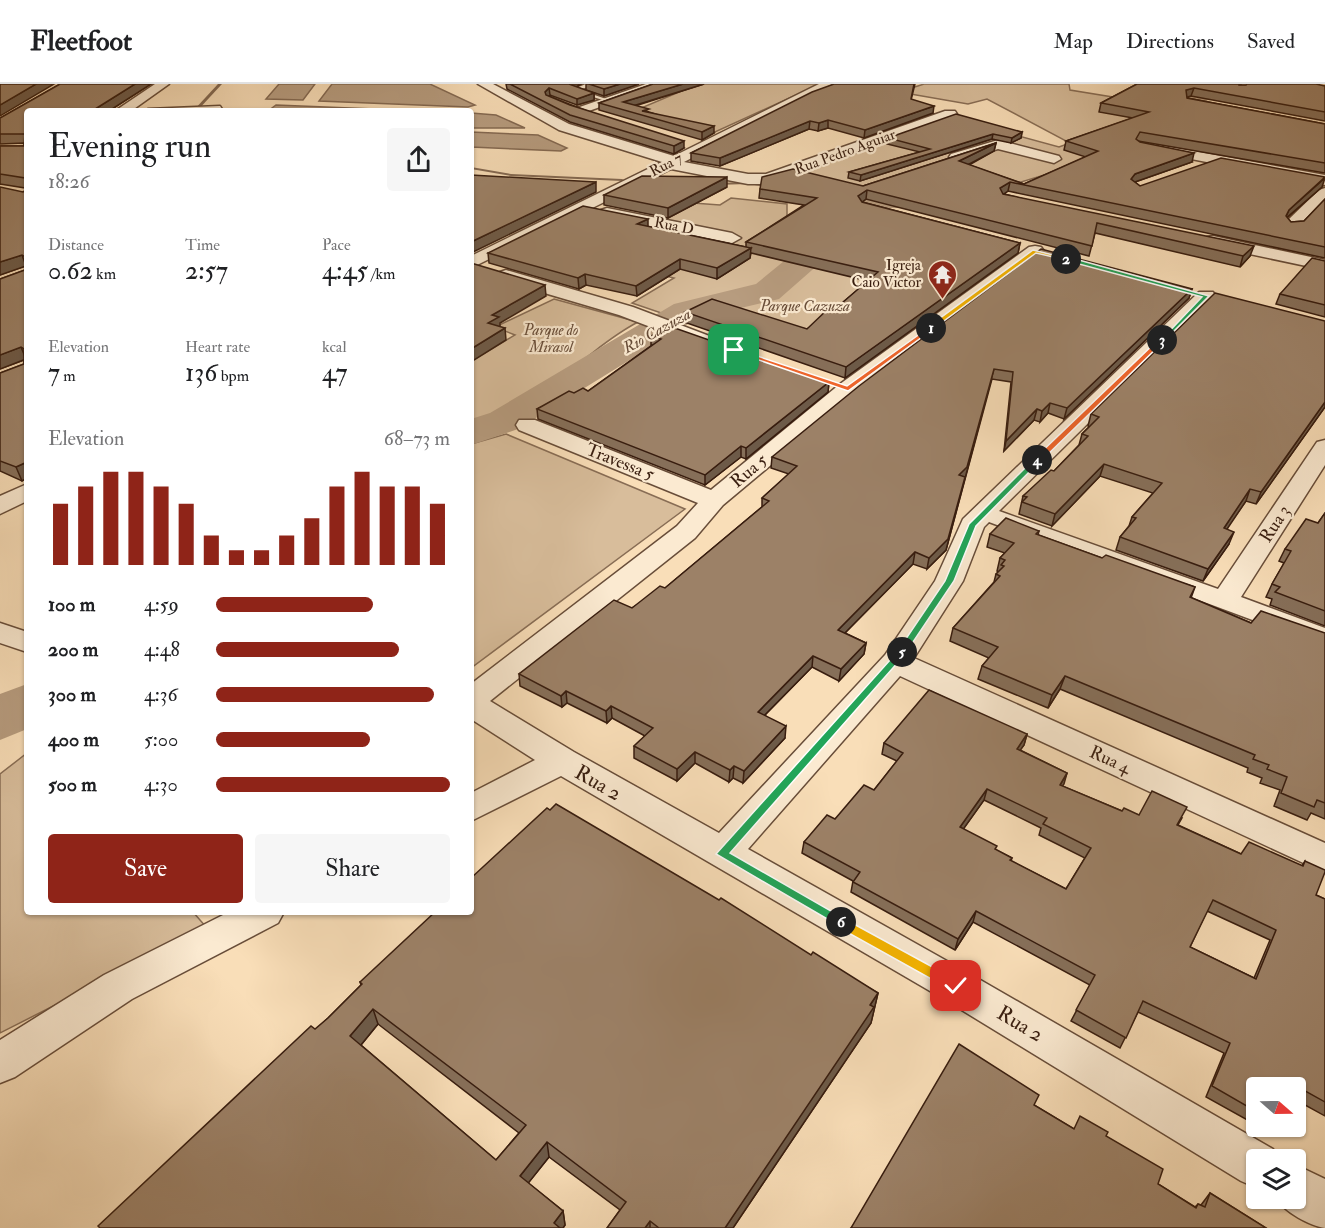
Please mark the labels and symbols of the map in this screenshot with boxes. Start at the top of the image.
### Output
street label: Rua Pedro Aguiar [792,125,899,179]
street label: Rua 7 [646,149,686,181]
street label: Rua D [653,213,695,239]
pin: 2 [1051,244,1081,274]
place label: Igreja Caio Victor [851,256,922,292]
temple icon: Igreja Caio Victor [926,258,958,300]
park label: Parque Cazuza [759,297,850,316]
water label: Rio Cazuza [619,304,694,358]
pin: 1 [916,313,946,343]
park label: Parque do Mirasol [523,321,578,357]
pin [708,324,759,375]
pin: 3 [1147,325,1177,355]
street label: Travessa 5 [582,438,658,486]
pin: 4 [1022,445,1052,475]
street label: Rua 5 [726,449,772,493]
street label: Rua 3 [1254,501,1296,547]
pin: 5 [887,637,917,667]
street label: Rua 4 [1086,741,1135,780]
street label: Rua 2 [570,759,626,807]
pin: 6 [826,907,856,937]
pin [930,960,981,1011]
street label: Rua 2 [992,1000,1048,1048]
north arrow [1246,1077,1306,1137]

